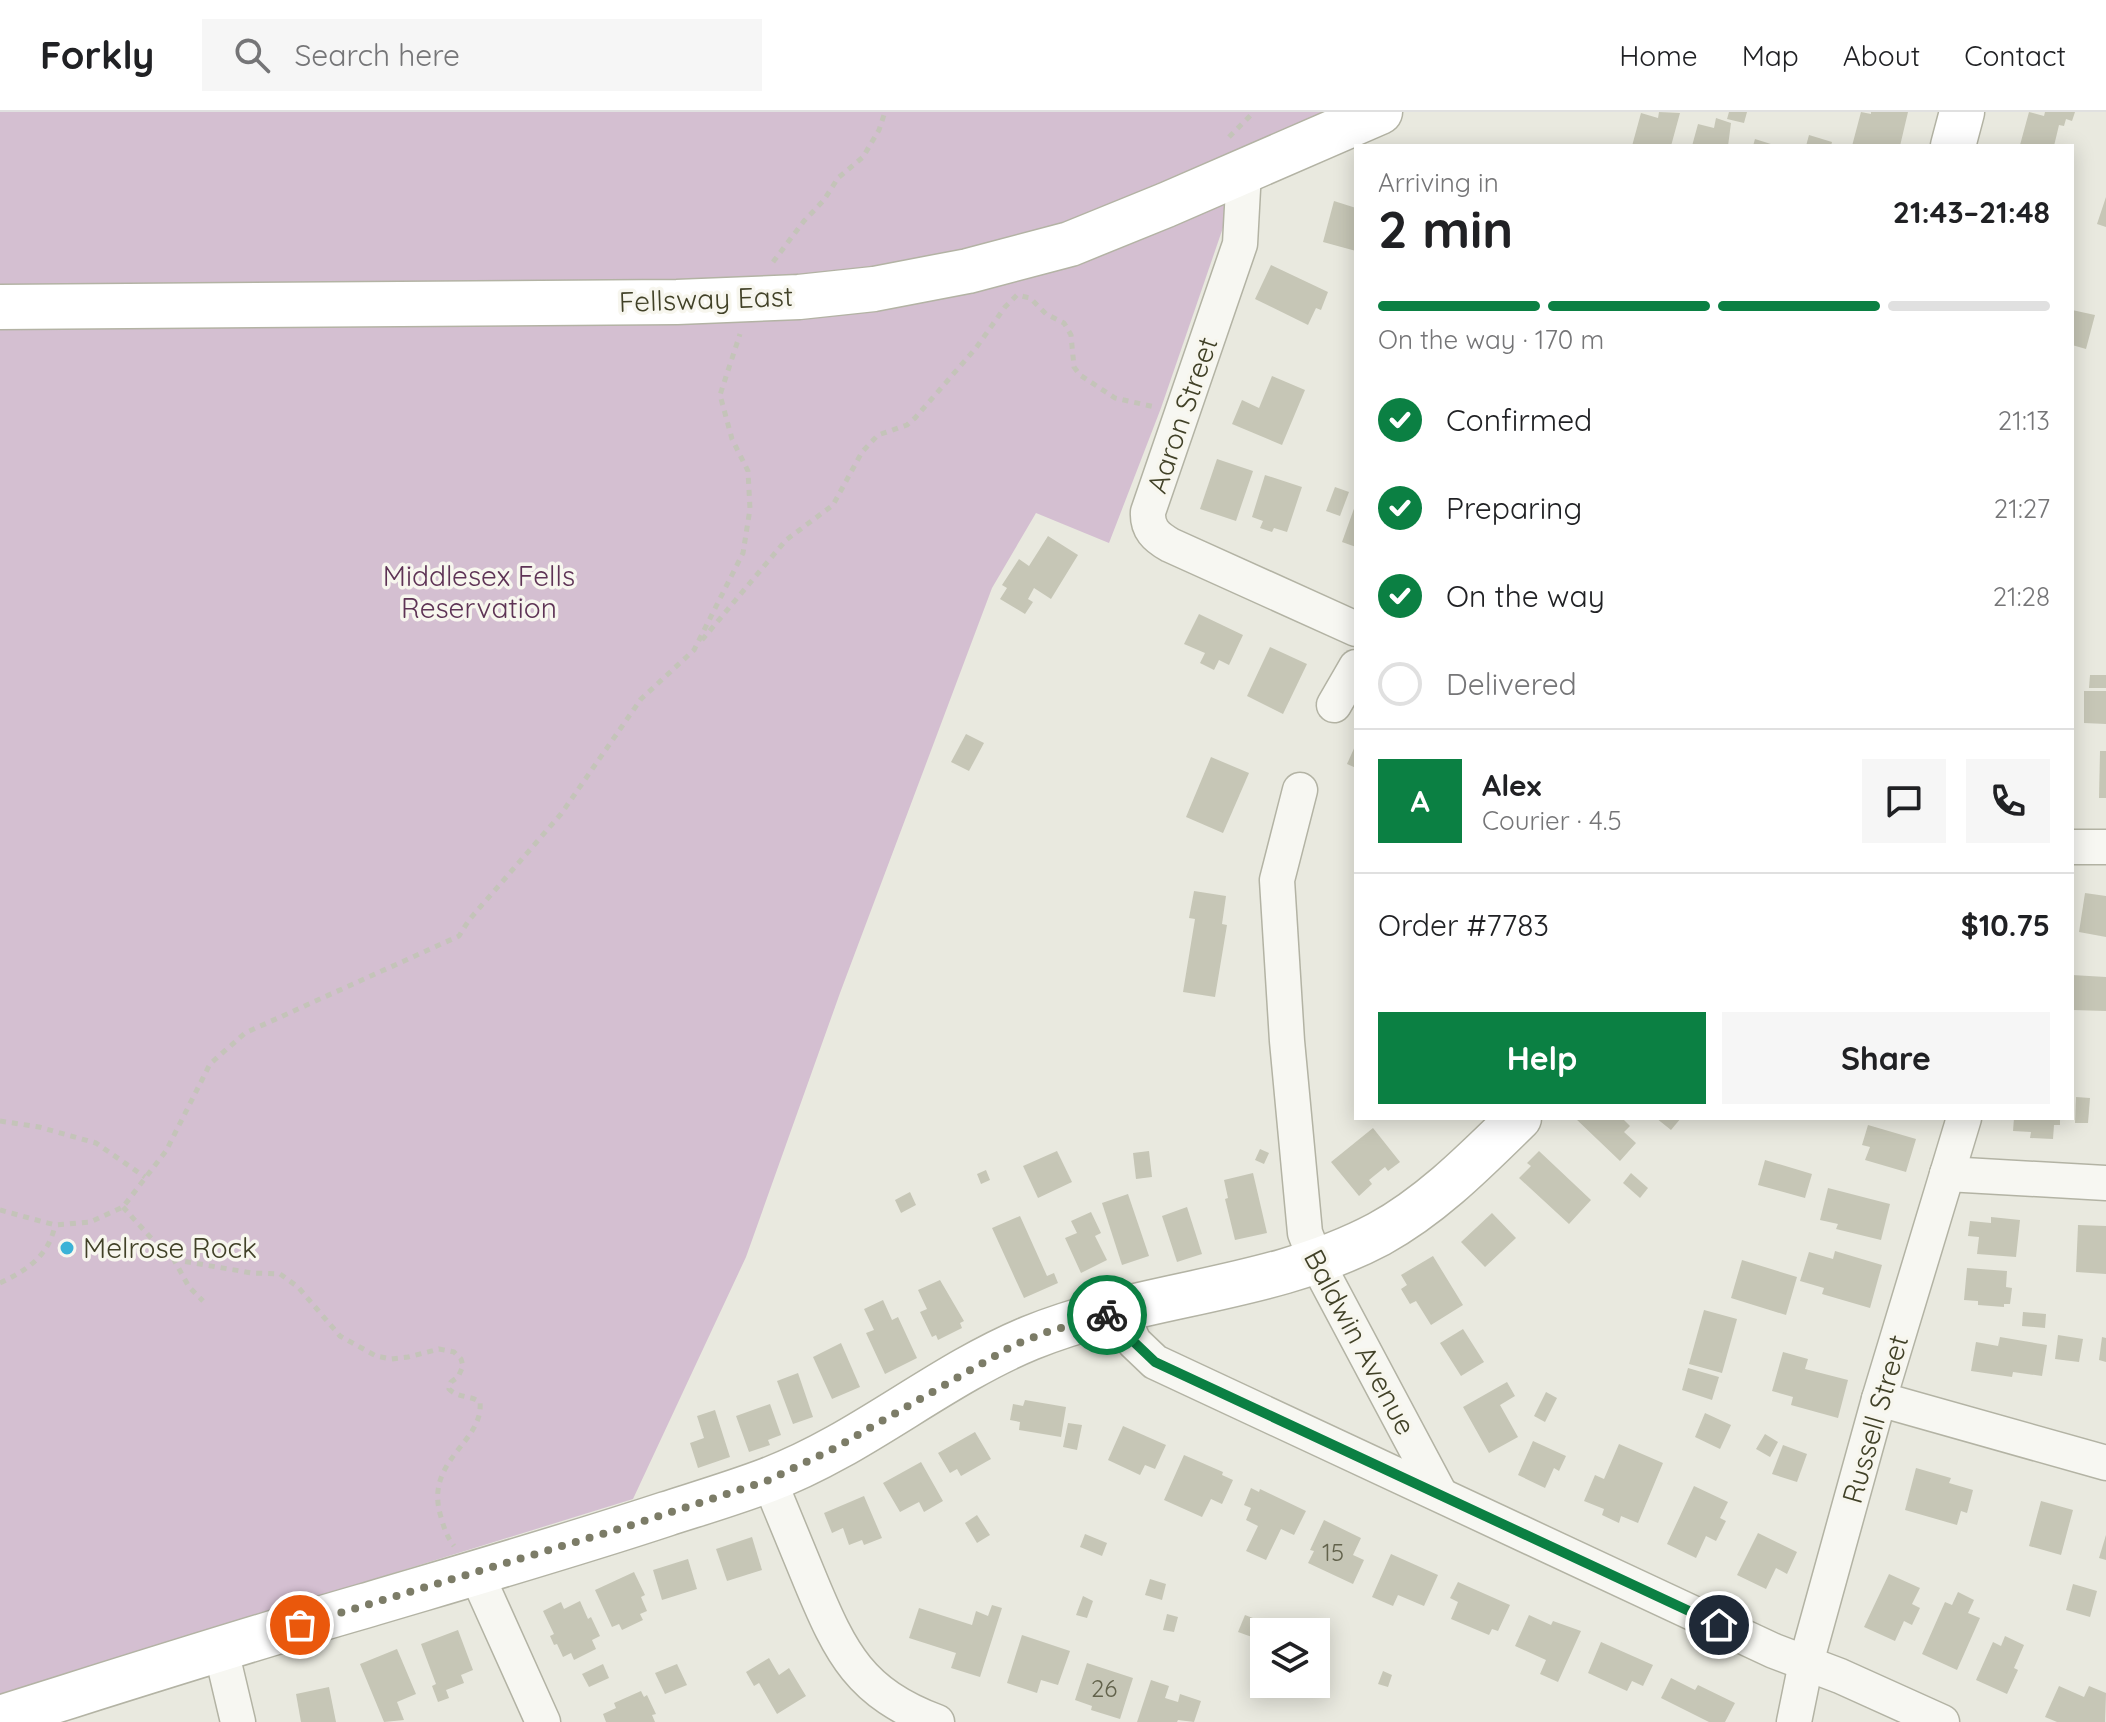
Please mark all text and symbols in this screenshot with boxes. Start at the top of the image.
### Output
search box [202,19,762,91]
text: Forkly [40,31,154,79]
icon: search [230,33,274,77]
text: Search here [294,36,460,74]
text: Home [1619,38,1698,73]
text: Map [1742,38,1799,73]
text: About [1843,38,1920,73]
text: Contact [1964,38,2066,73]
text: Arriving in [1378,166,1499,199]
text: 21:43–21:48 [1893,193,2050,231]
text: 2 min [1378,196,1513,261]
street label: Fellsway East [618,278,794,319]
text: On the way · 170 m [1378,323,1604,356]
street label: Aaron Street [1138,332,1225,498]
icon: check [1378,398,1422,442]
text: Confirmed [1446,401,1592,439]
text: 21:13 [1998,404,2050,437]
icon: check [1378,486,1422,530]
text: Preparing [1446,489,1582,527]
text: 21:27 [1994,492,2050,525]
park label: Middlesex Fells Reservation [383,558,575,625]
icon: check [1378,574,1422,618]
text: On the way [1446,577,1605,615]
text: 21:28 [1993,580,2050,613]
text: Delivered [1446,665,1577,703]
button: chat [1862,759,1946,843]
button: phone [1966,759,2050,843]
text: Alex [1482,766,1541,804]
text: A [1410,782,1430,820]
text: Courier · 4.5 [1482,804,1622,837]
text: Order #7783 [1378,906,1549,944]
text: $10.75 [1961,906,2050,944]
button: Help [1378,1012,1706,1104]
button: Share [1722,1012,2050,1104]
place label: Melrose Rock [83,1230,257,1265]
marker: Melrose Rock [58,1239,76,1257]
street label: Baldwin Avenue [1297,1243,1424,1440]
courier [1067,1275,1147,1355]
icon: bike [1085,1293,1129,1337]
street label: Russell Street [1834,1331,1915,1507]
house number: 15 [1322,1537,1344,1567]
pin [266,1591,334,1659]
pin [1685,1591,1753,1659]
icon: bag [278,1603,322,1647]
icon: home [1697,1603,1741,1647]
map controls [1250,1618,1330,1698]
button: layers [1250,1618,1330,1698]
house number: 26 [1091,1673,1117,1703]

